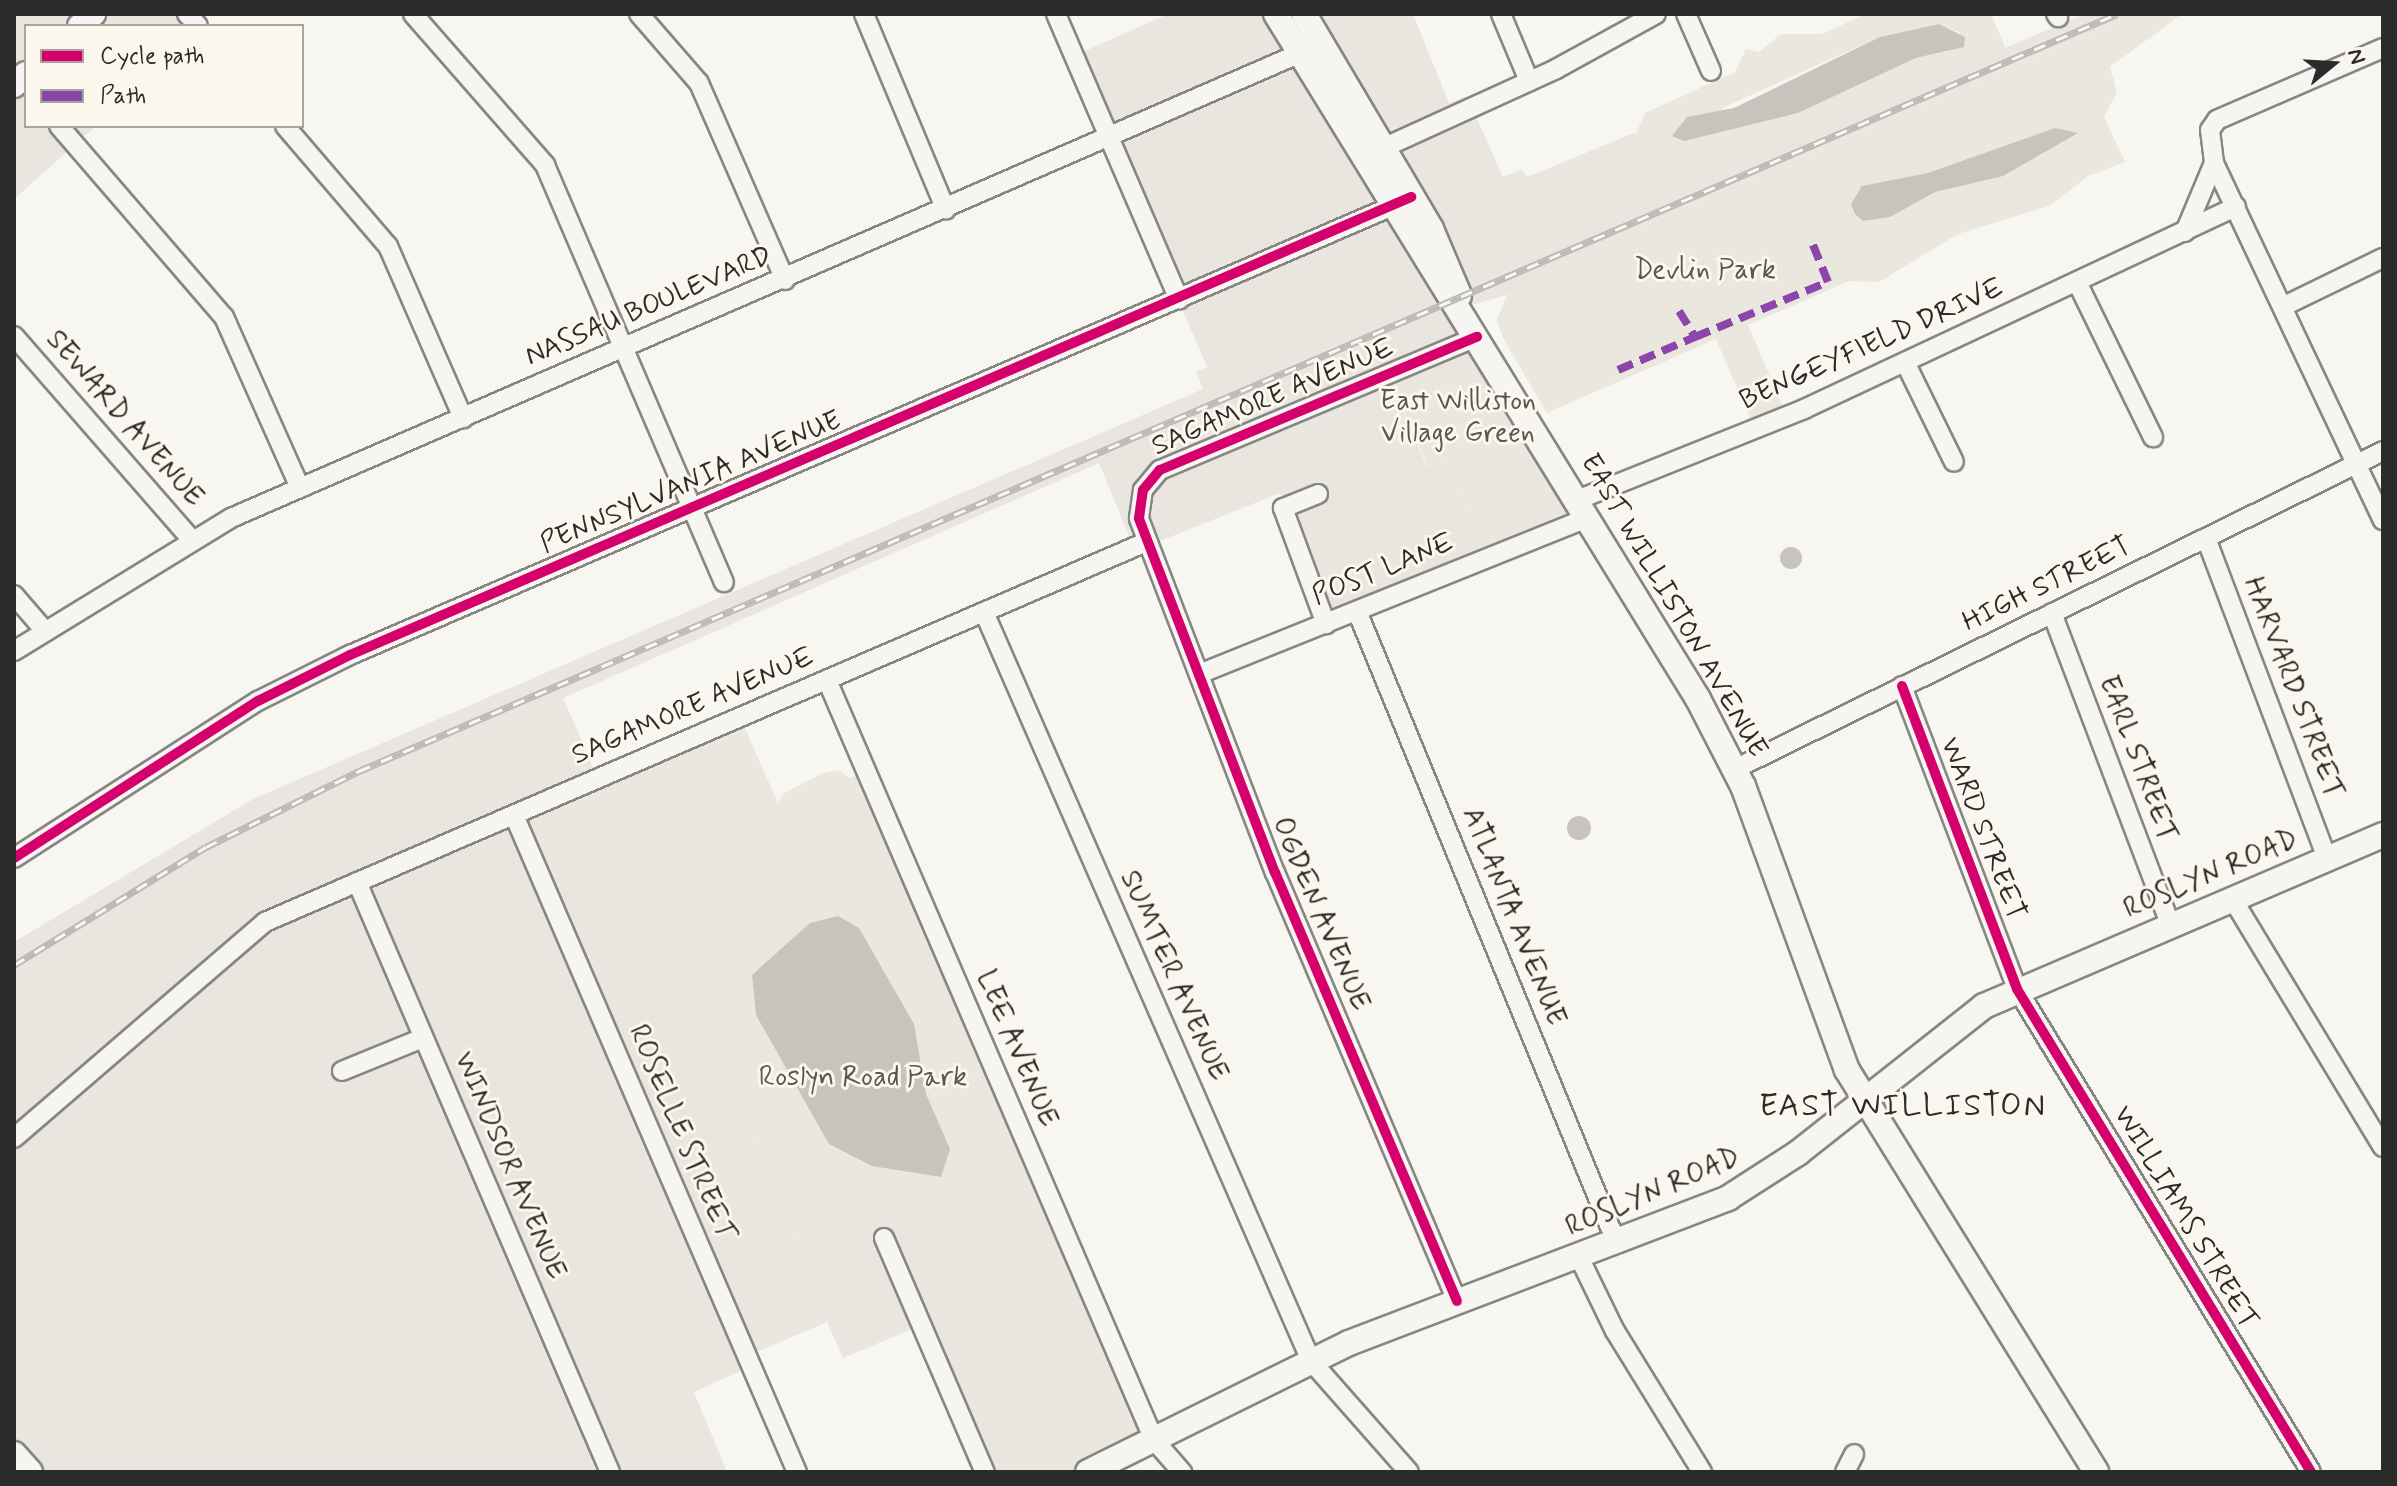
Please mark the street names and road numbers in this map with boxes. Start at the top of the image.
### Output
street label: NASSAU BOULEVARD [521,240,777,374]
street label: BENGEYFIELD DRIVE [1735,272,2009,418]
street label: SEWARD AVENUE [37,322,211,516]
street label: SAGAMORE AVENUE [1147,332,1399,464]
street label: PENNSYLVANIA AVENUE [535,404,847,562]
street label: EAST WILLISTON AVENUE [1572,448,1774,764]
street label: POST LANE [1307,526,1459,614]
street label: HIGH STREET [1957,530,2137,640]
street label: HARVARD STREET [2235,571,2351,805]
street label: SAGAMORE AVENUE [567,641,819,773]
street label: EARL STREET [2089,670,2185,848]
street label: WARD STREET [1932,733,2032,925]
street label: ATLANTA AVENUE [1454,803,1572,1031]
street label: OGDEN AVENUE [1263,811,1377,1017]
street label: ROSLYN ROAD [2121,824,2301,926]
street label: SUMTER AVENUE [1111,864,1235,1088]
street label: LEE AVENUE [967,964,1065,1134]
street label: ROSELLE STREET [620,1019,742,1247]
street label: WINDSOR AVENUE [445,1046,573,1286]
street label: WILLIAMS STREET [2104,1099,2266,1337]
street label: ROSLYN ROAD [1563,1142,1743,1244]

